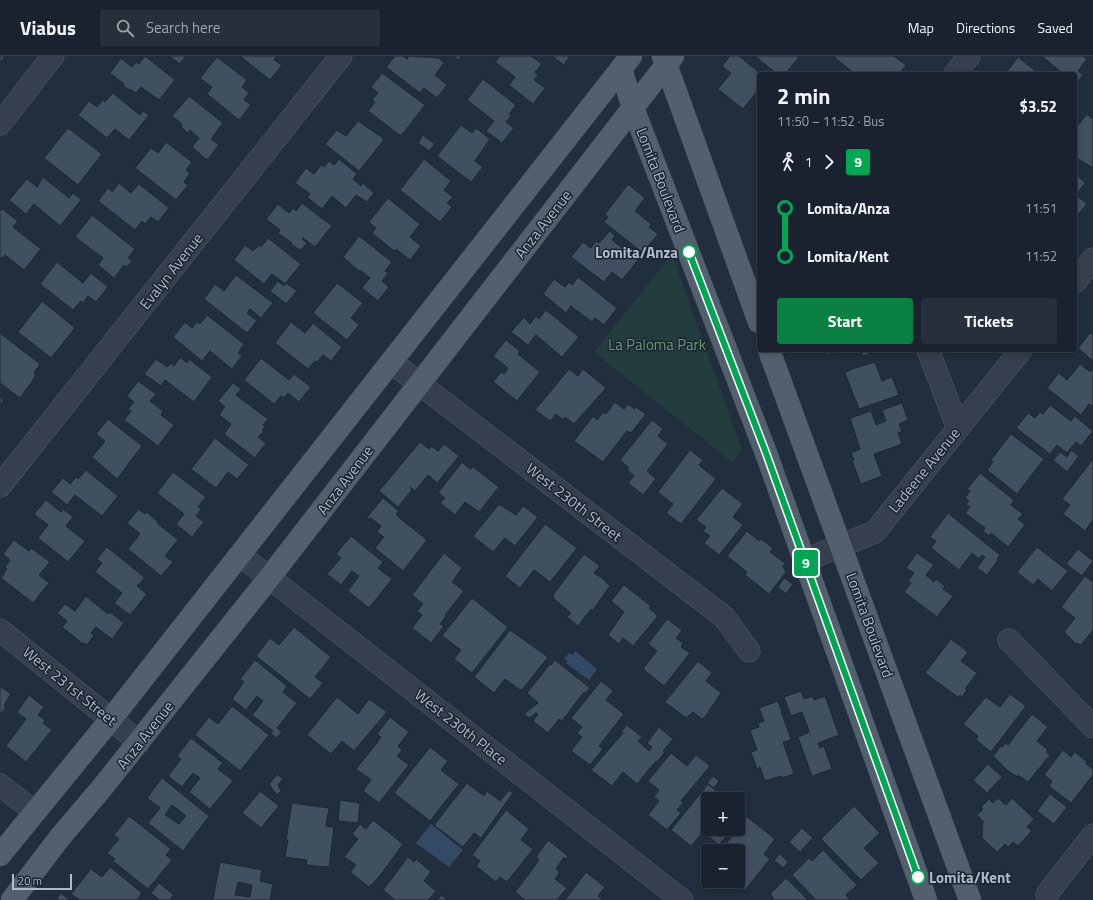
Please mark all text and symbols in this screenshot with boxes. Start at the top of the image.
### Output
search box [100,10,380,46]
text: Viabus [20,13,76,42]
text: Search here [146,16,220,39]
icon: search [114,17,136,39]
text: Map [908,17,934,38]
text: Directions [956,17,1015,38]
text: Saved [1037,17,1073,38]
text: 2 min [777,79,830,113]
text: $3.52 [1020,95,1057,118]
text: 11:50 – 11:52 · Bus [777,111,884,131]
street label: Lomita Boulevard [630,124,692,236]
icon: walk [777,151,799,173]
icon: forward [818,151,840,173]
text: 9 [854,151,862,172]
text: 1 [805,152,812,172]
street label: Anza Avenue [509,185,577,263]
text: Lomita/Anza [807,197,890,220]
text: 11:51 [1025,198,1057,218]
street label: Evalyn Avenue [134,228,208,314]
place label: Lomita/Anza [595,241,678,264]
marker: Lomita/Anza [681,244,697,260]
text: Lomita/Kent [807,245,889,268]
text: 11:52 [1025,246,1057,266]
button: Start [777,298,913,344]
button: Tickets [921,298,1057,344]
park label: La Paloma Park [608,333,706,356]
street label: Ladeene Avenue [882,422,966,518]
street label: Anza Avenue [311,441,379,519]
street label: West 230th Street [521,457,628,547]
line badge: 9 [793,550,819,576]
text: 9 [802,552,810,573]
street label: Lomita Boulevard [840,569,900,681]
street label: West 231st Street [18,641,123,732]
street label: West 230th Place [410,684,512,770]
street label: Anza Avenue [111,696,179,774]
map controls [701,792,745,888]
button: + [701,792,745,836]
button: − [701,844,745,888]
place label: Lomita/Kent [929,866,1011,889]
marker: Lomita/Kent [910,869,926,885]
scale bar [12,872,72,891]
text: 20 m [18,873,42,889]

